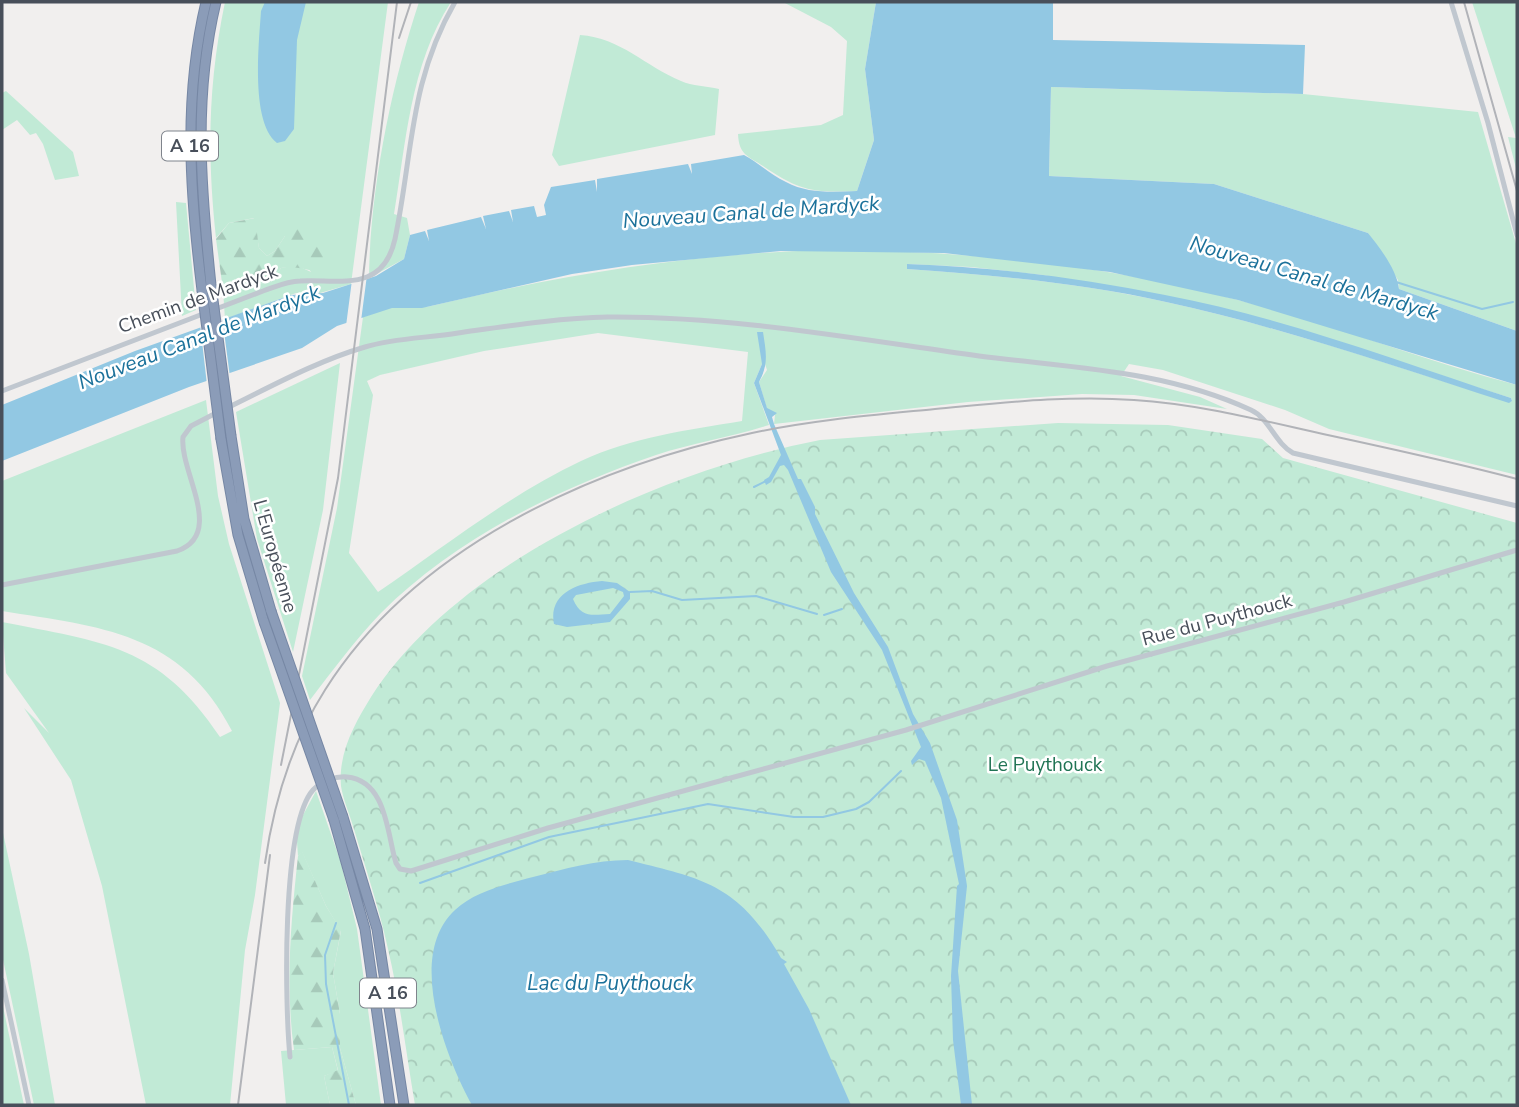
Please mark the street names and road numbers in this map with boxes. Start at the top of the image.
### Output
road number: A 16 [162,132,218,160]
street label: Chemin de Mardyck [115,258,282,340]
street label: L'Européenne [246,496,304,616]
street label: Rue du Puythouck [1139,587,1295,653]
road number: A 16 [360,978,416,1008]

